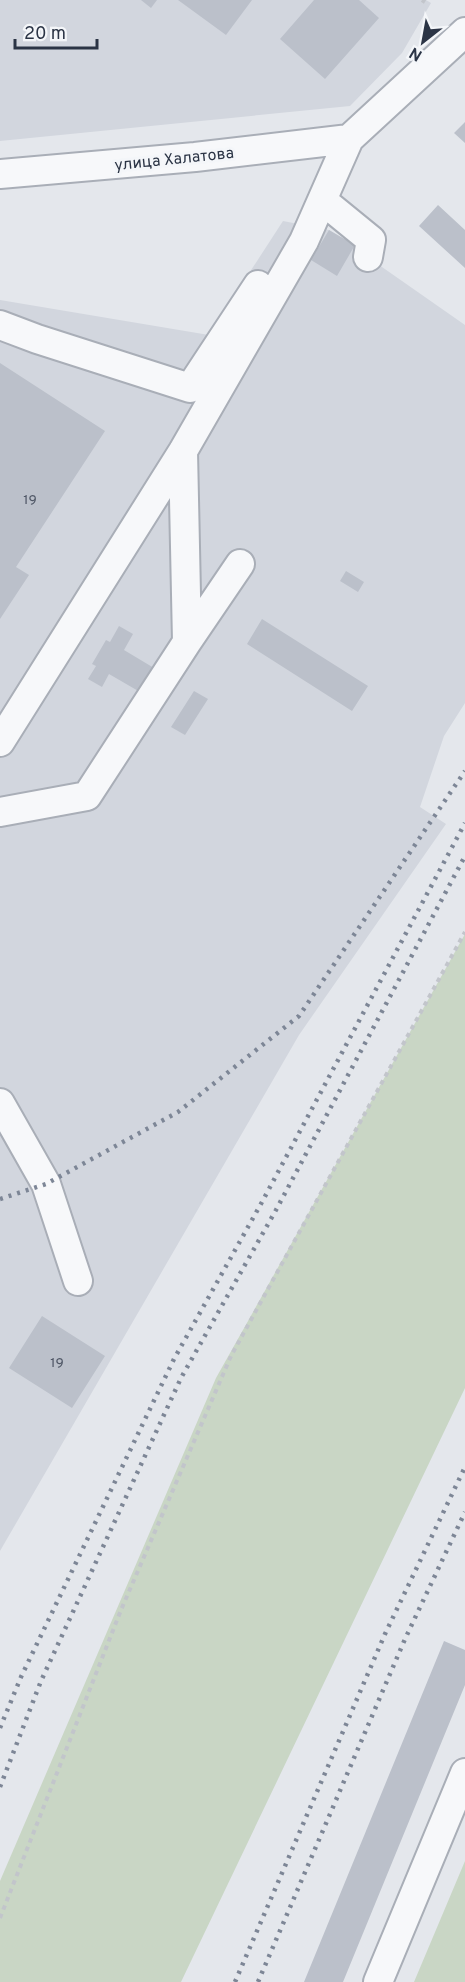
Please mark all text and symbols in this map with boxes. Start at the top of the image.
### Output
scale bar [15,12,98,50]
north arrow [393,12,453,72]
text: 20 m [24,23,66,46]
text: N [406,42,426,65]
street label: улица Халатова [113,144,235,176]
house number: 19 [23,492,37,509]
house number: 19 [50,1355,64,1372]

